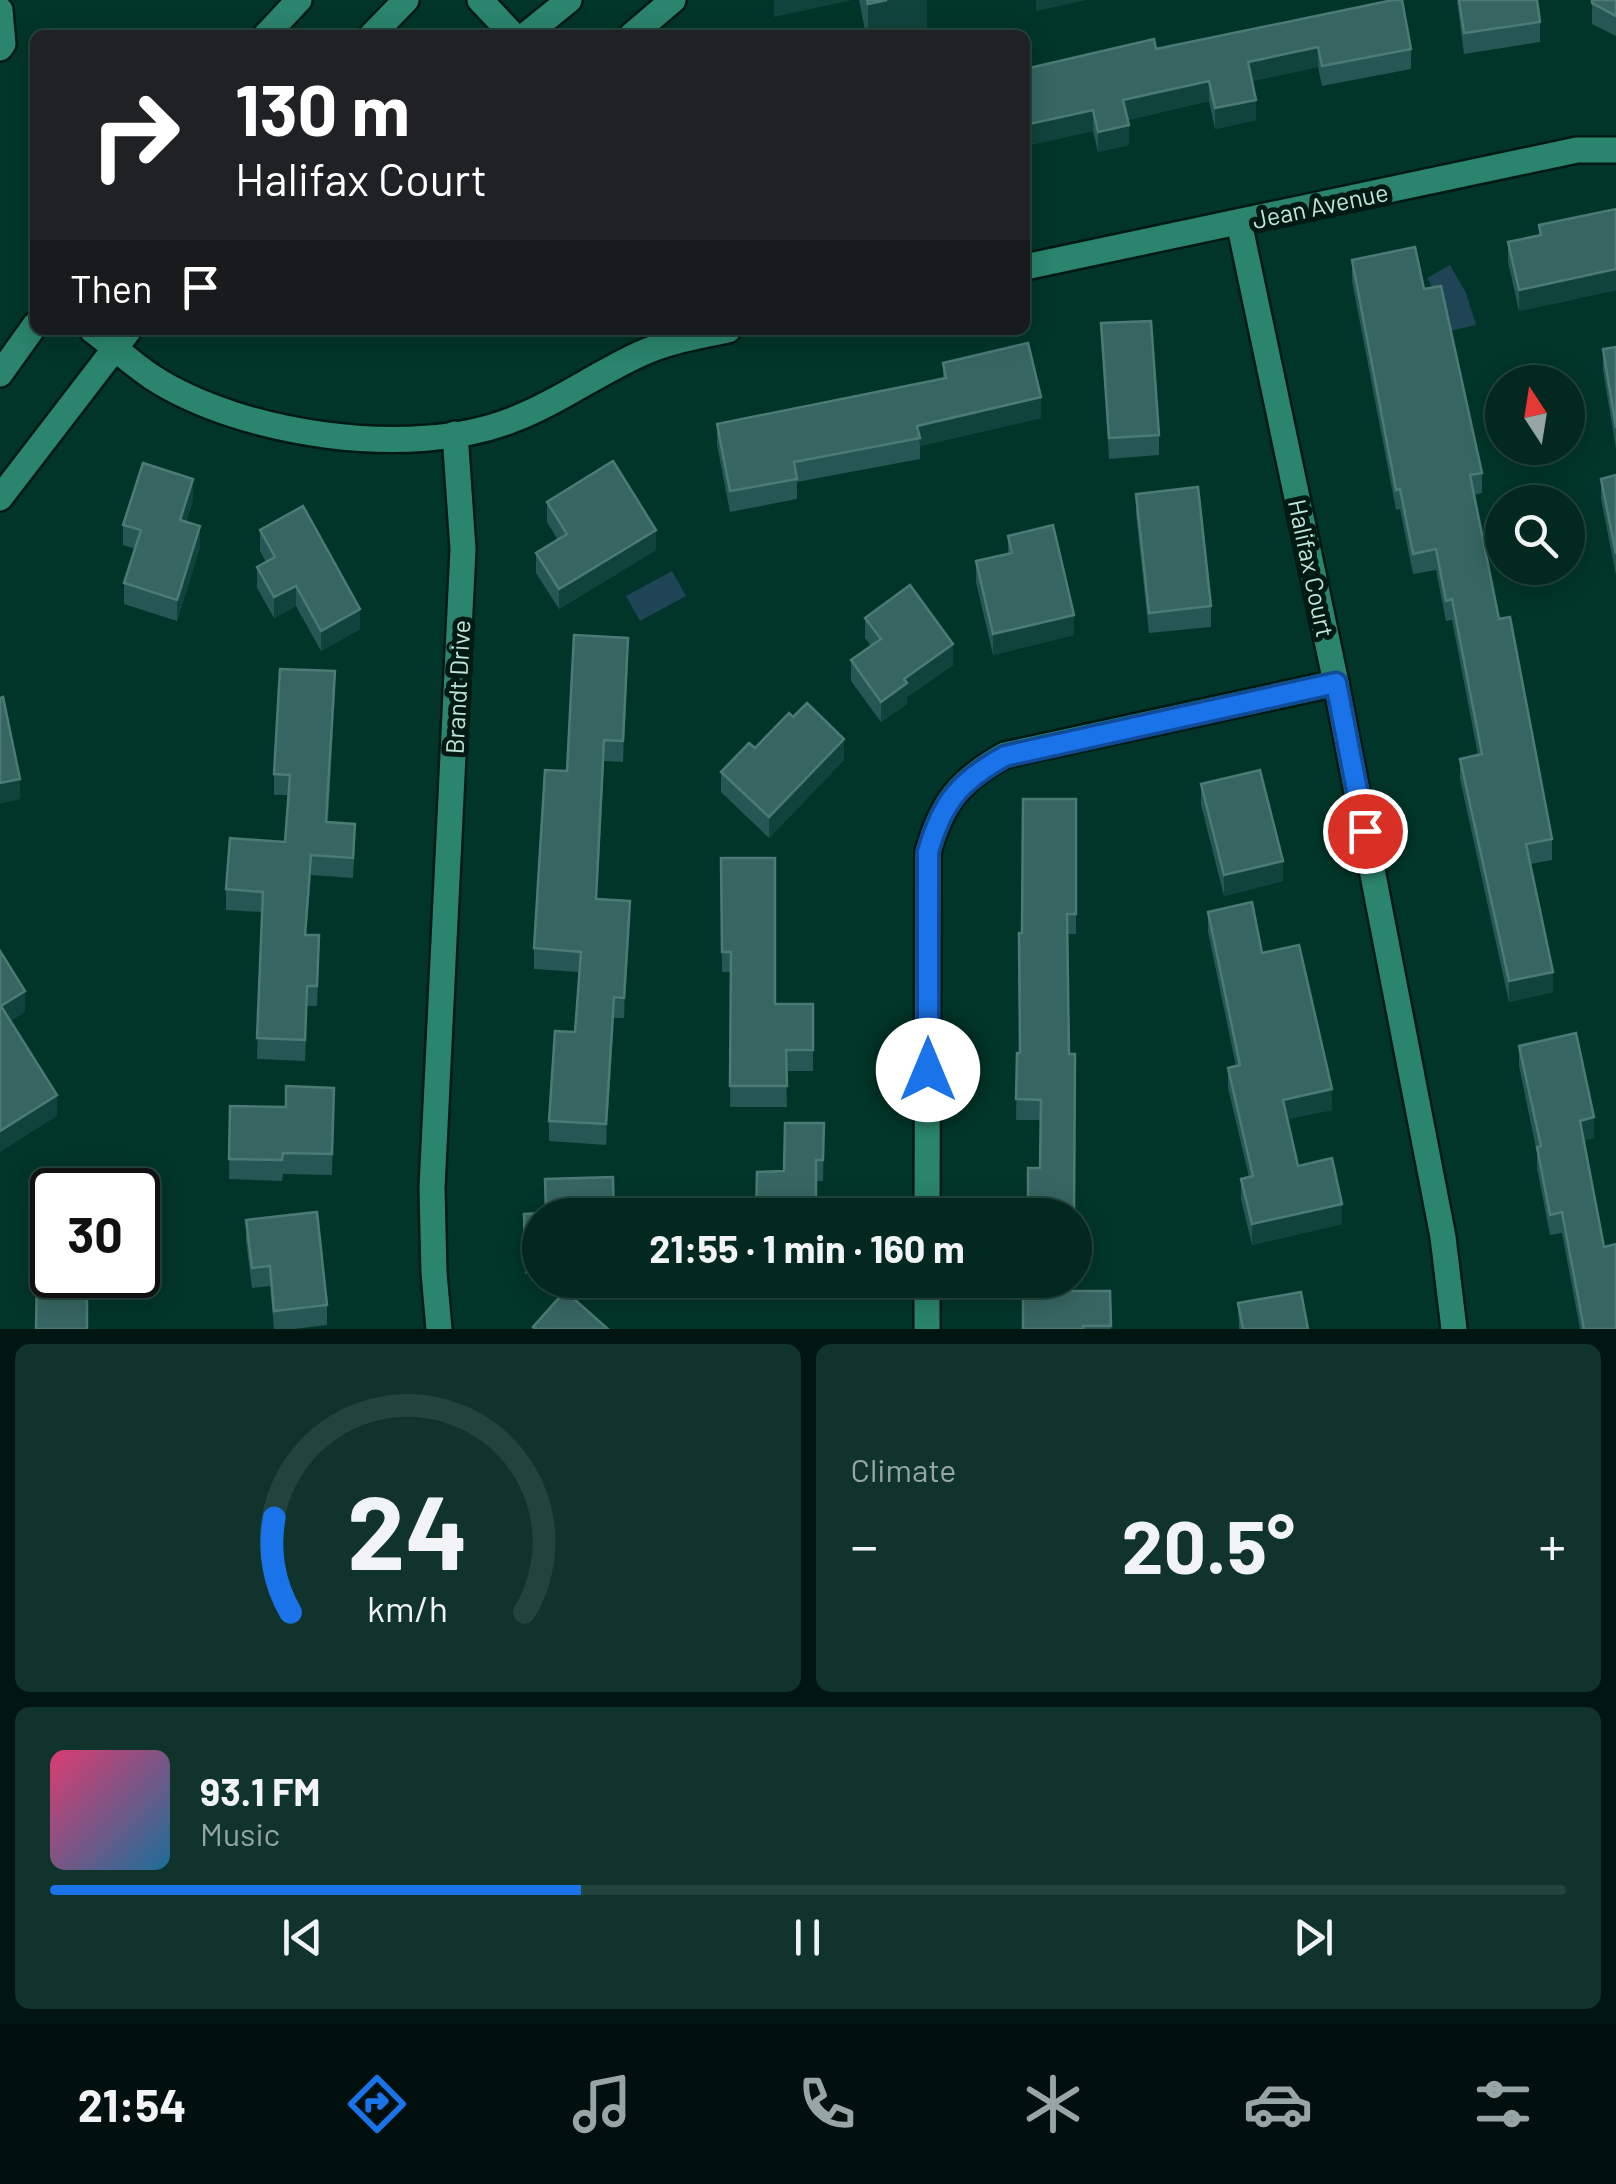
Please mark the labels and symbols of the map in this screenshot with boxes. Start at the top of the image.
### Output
street label: Jean Avenue [1249,176,1391,234]
north arrow [1485,365,1585,465]
street label: Halifax Court [1283,496,1341,640]
street label: Brandt Drive [439,619,475,755]
pin [1323,789,1408,874]
position arrow [876,1018,980,1122]
speed limit sign: 30 [30,1168,160,1298]

